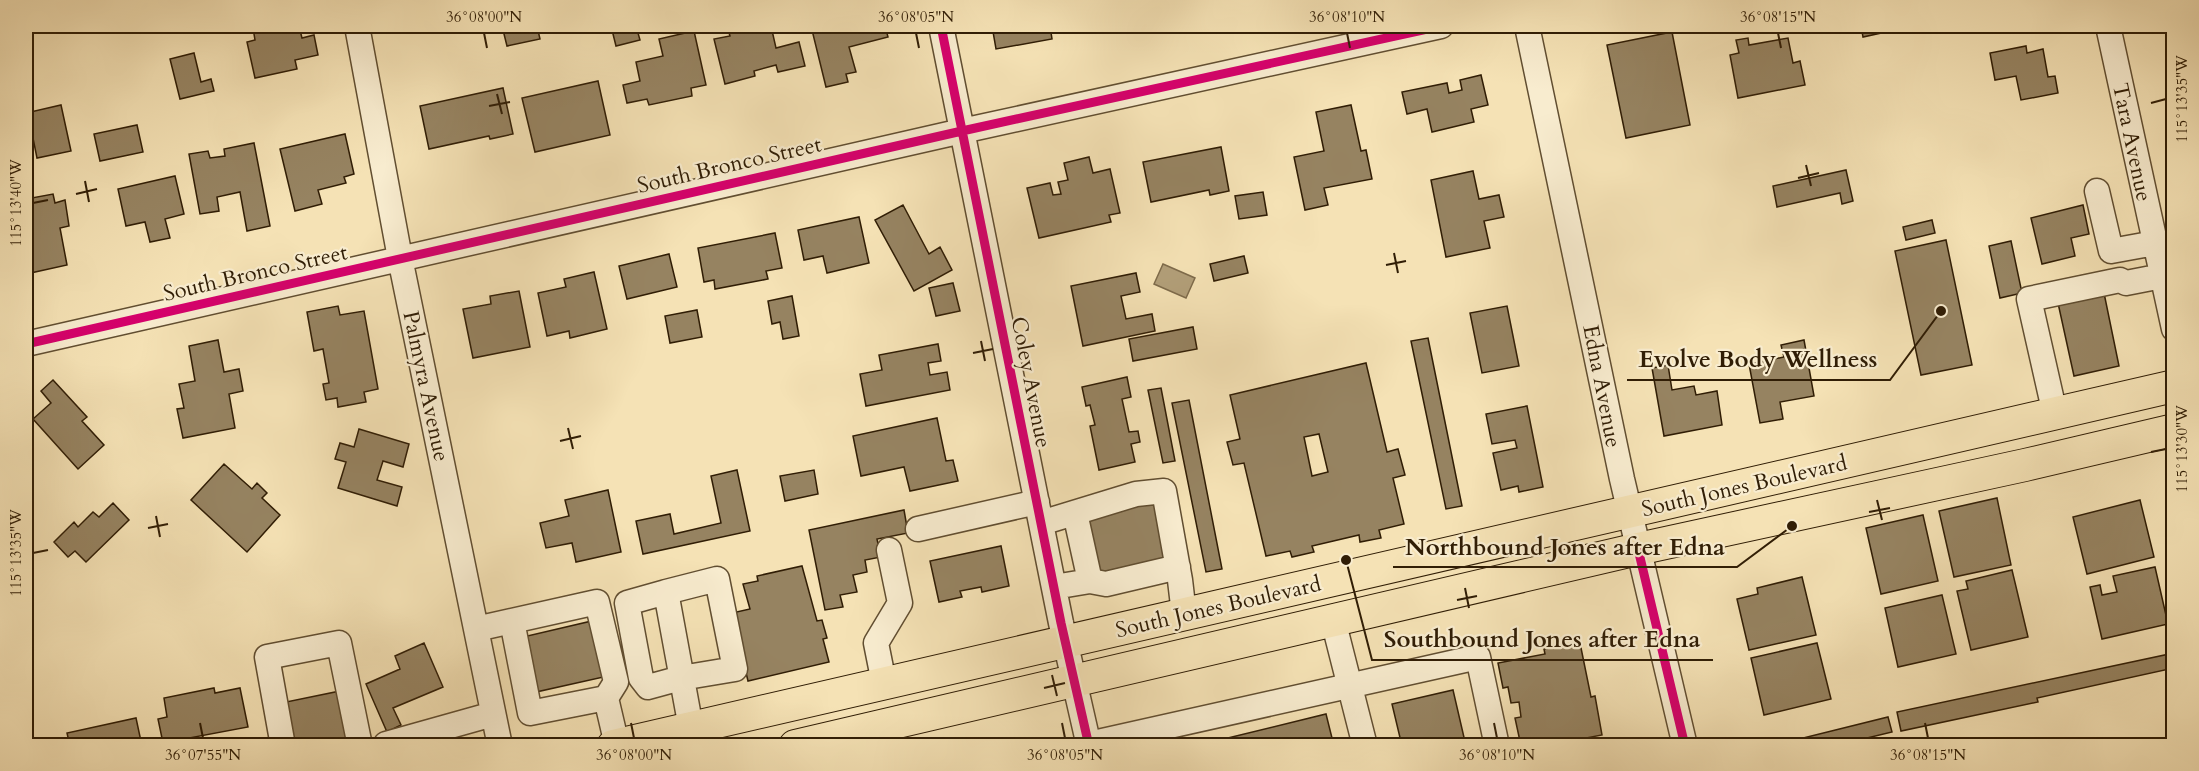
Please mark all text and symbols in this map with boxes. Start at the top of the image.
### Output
text: 36°08'00"N [446,7,522,27]
text: 36°08'05"N [878,7,954,27]
text: 36°08'10"N [1309,7,1385,27]
text: 36°08'15"N [1740,7,1816,27]
text: 115°13'35"W [2172,55,2192,143]
street label: Tara Avenue [2105,80,2159,204]
street label: South Bronco Street [634,129,824,201]
text: 115°13'40"W [6,159,26,247]
street label: South Bronco Street [160,237,350,309]
street label: Palmyra Avenue [395,308,457,464]
street label: Coley Avenue [1004,314,1058,450]
street label: Edna Avenue [1575,322,1629,450]
callout: Evolve Body Wellness [1627,338,1890,380]
text: Evolve Body Wellness [1639,343,1878,376]
text: 115°13'30"W [2172,405,2192,493]
street label: South Jones Boulevard [1639,448,1850,524]
text: 115°13'35"W [6,509,26,597]
callout: Northbound Jones after Edna [1393,525,1737,567]
text: Northbound Jones after Edna [1405,531,1725,564]
street label: South Jones Boulevard [1113,569,1324,645]
callout: Southbound Jones after Edna [1372,618,1713,660]
text: Southbound Jones after Edna [1384,623,1700,656]
text: 36°07'55"N [165,745,241,765]
text: 36°08'00"N [596,745,672,765]
text: 36°08'05"N [1027,745,1103,765]
text: 36°08'10"N [1459,745,1535,765]
text: 36°08'15"N [1890,745,1966,765]

